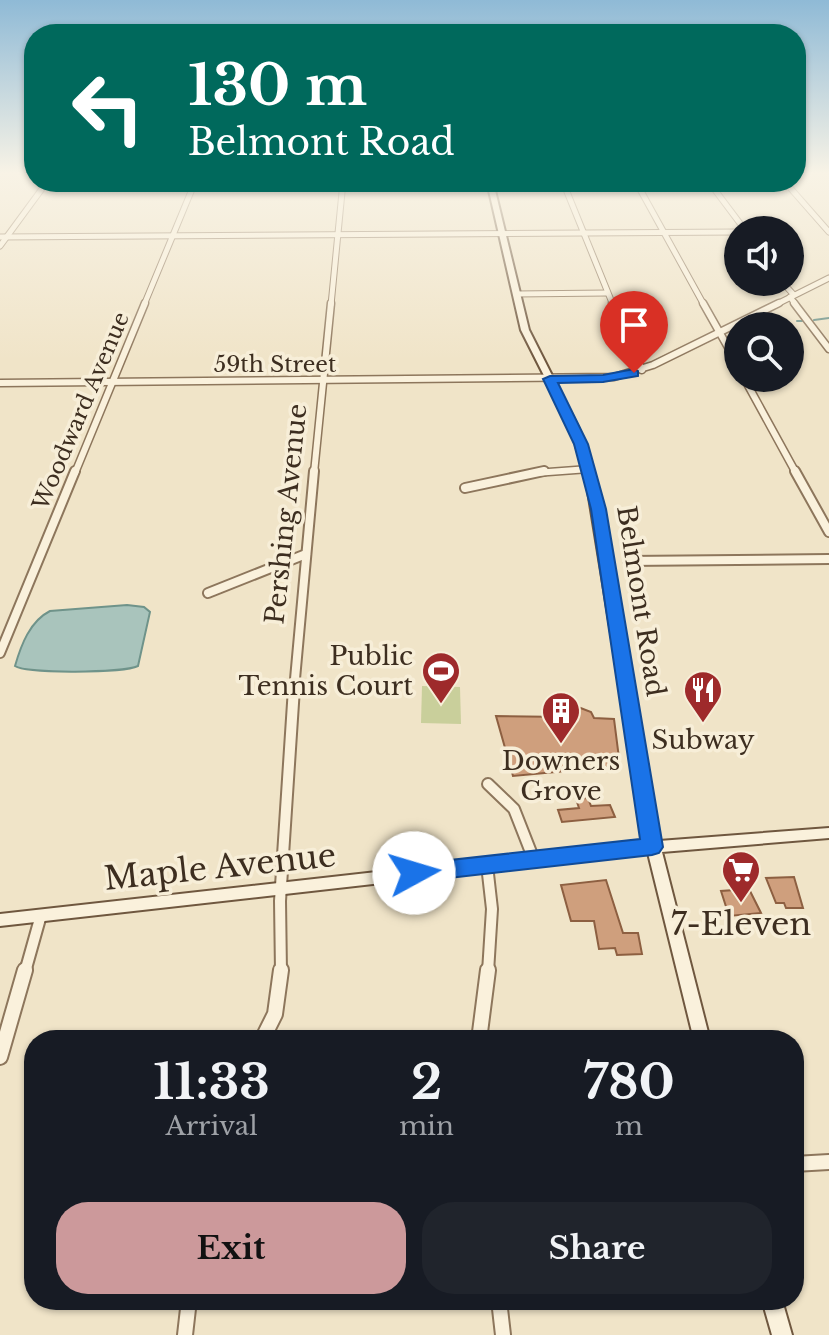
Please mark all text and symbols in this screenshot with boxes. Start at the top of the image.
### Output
text: 130 m [188,51,367,120]
icon: left [56,56,160,160]
text: Belmont Road [188,120,455,165]
map controls [724,216,804,392]
button: sound [724,216,804,296]
pin [600,291,668,373]
icon: arrive [612,303,656,347]
street label: Woodward Avenue [27,308,135,515]
button: search [724,312,804,392]
street label: 59th Street [214,351,337,378]
street label: Pershing Avenue [259,402,313,626]
street label: Belmont Road [610,503,672,699]
place label: Public Tennis Court [239,640,413,702]
sports icon: Public Tennis Court [420,650,462,705]
restaurant icon: Subway [682,669,724,724]
building icon: Downers Grove [540,690,582,745]
place label: Subway [651,724,755,756]
place label: Downers Grove [502,745,620,807]
position arrow [372,831,456,915]
street label: Maple Avenue [102,835,338,899]
supermarket icon: 7-Eleven [720,849,762,904]
place label: 7-Eleven [671,904,811,944]
text: 11:33 [153,1052,270,1112]
text: 2 [411,1052,442,1112]
text: 780 [583,1052,675,1112]
text: Arrival [166,1110,258,1142]
text: min [399,1110,454,1142]
text: m [615,1110,643,1142]
button: Exit [56,1202,406,1294]
button: Share [422,1202,772,1294]

